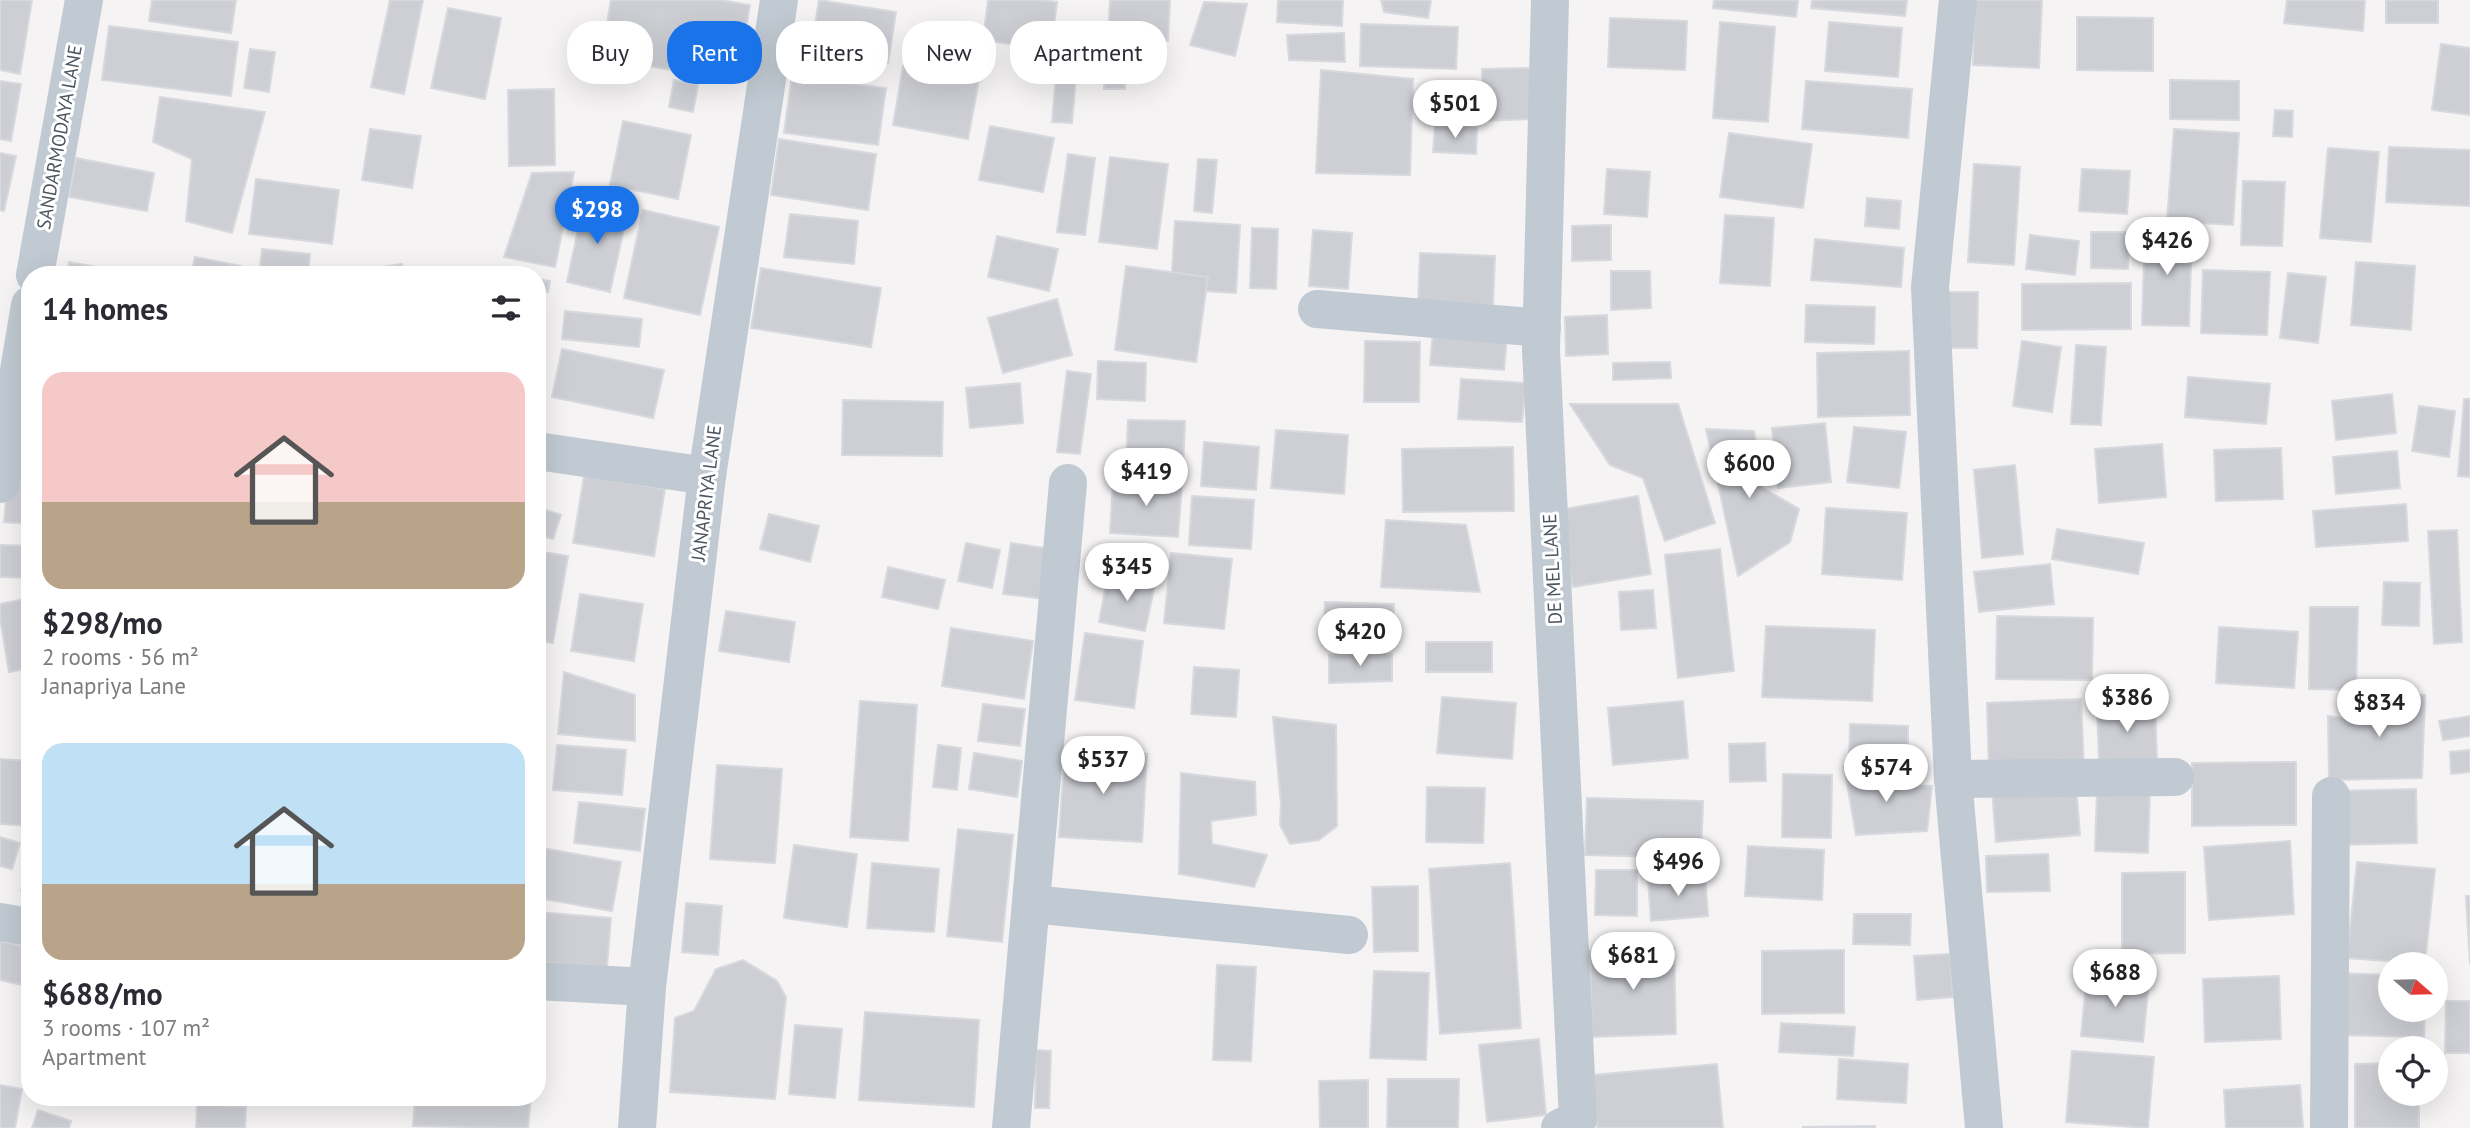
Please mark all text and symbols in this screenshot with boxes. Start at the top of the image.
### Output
chip: Buy [567,21,653,84]
chip: Rent [667,21,762,84]
chip: Filters [776,21,888,84]
chip: New [902,21,996,84]
chip: Apartment [1010,21,1167,84]
street label: SANDARMODAYA LANE [31,43,87,231]
pin: $501 [1414,80,1496,140]
text: $501 [1429,88,1481,117]
pin: $298 [556,187,638,246]
text: $298 [571,194,623,223]
pin: $426 [2126,218,2208,277]
text: $426 [2141,225,2193,254]
text: 14 homes [42,289,168,328]
icon: filters [487,289,525,327]
icon: home [221,417,347,543]
street label: JANAPRIYA LANE [686,424,726,563]
pin: $600 [1708,440,1790,500]
pin: $419 [1105,448,1187,508]
text: $600 [1723,448,1775,477]
text: $419 [1120,456,1172,485]
street label: DE MEL LANE [1537,513,1567,625]
pin: $345 [1086,544,1168,603]
text: $345 [1101,551,1153,580]
text: $298/mo [42,603,163,642]
pin: $420 [1319,608,1401,668]
text: $420 [1334,616,1386,645]
text: 2 rooms · 56 m² [42,642,199,671]
text: Janapriya Lane [42,671,186,700]
pin: $386 [2086,674,2168,734]
pin: $834 [2338,680,2420,739]
text: $386 [2101,682,2153,711]
text: $834 [2353,687,2405,716]
pin: $537 [1062,736,1144,796]
text: $537 [1077,744,1129,773]
pin: $574 [1845,744,1927,804]
text: $574 [1860,752,1912,781]
icon: home [221,788,347,914]
pin: $496 [1637,838,1719,898]
text: $496 [1652,846,1704,875]
pin: $681 [1592,932,1674,992]
text: $681 [1607,940,1659,969]
pin: $688 [2074,950,2156,1009]
north arrow [2378,952,2448,1022]
map controls [2378,952,2448,1106]
text: $688 [2089,957,2141,986]
text: $688/mo [42,974,163,1013]
text: 3 rooms · 107 m² [42,1013,210,1042]
button: locate [2378,1036,2448,1106]
text: Apartment [42,1042,146,1071]

